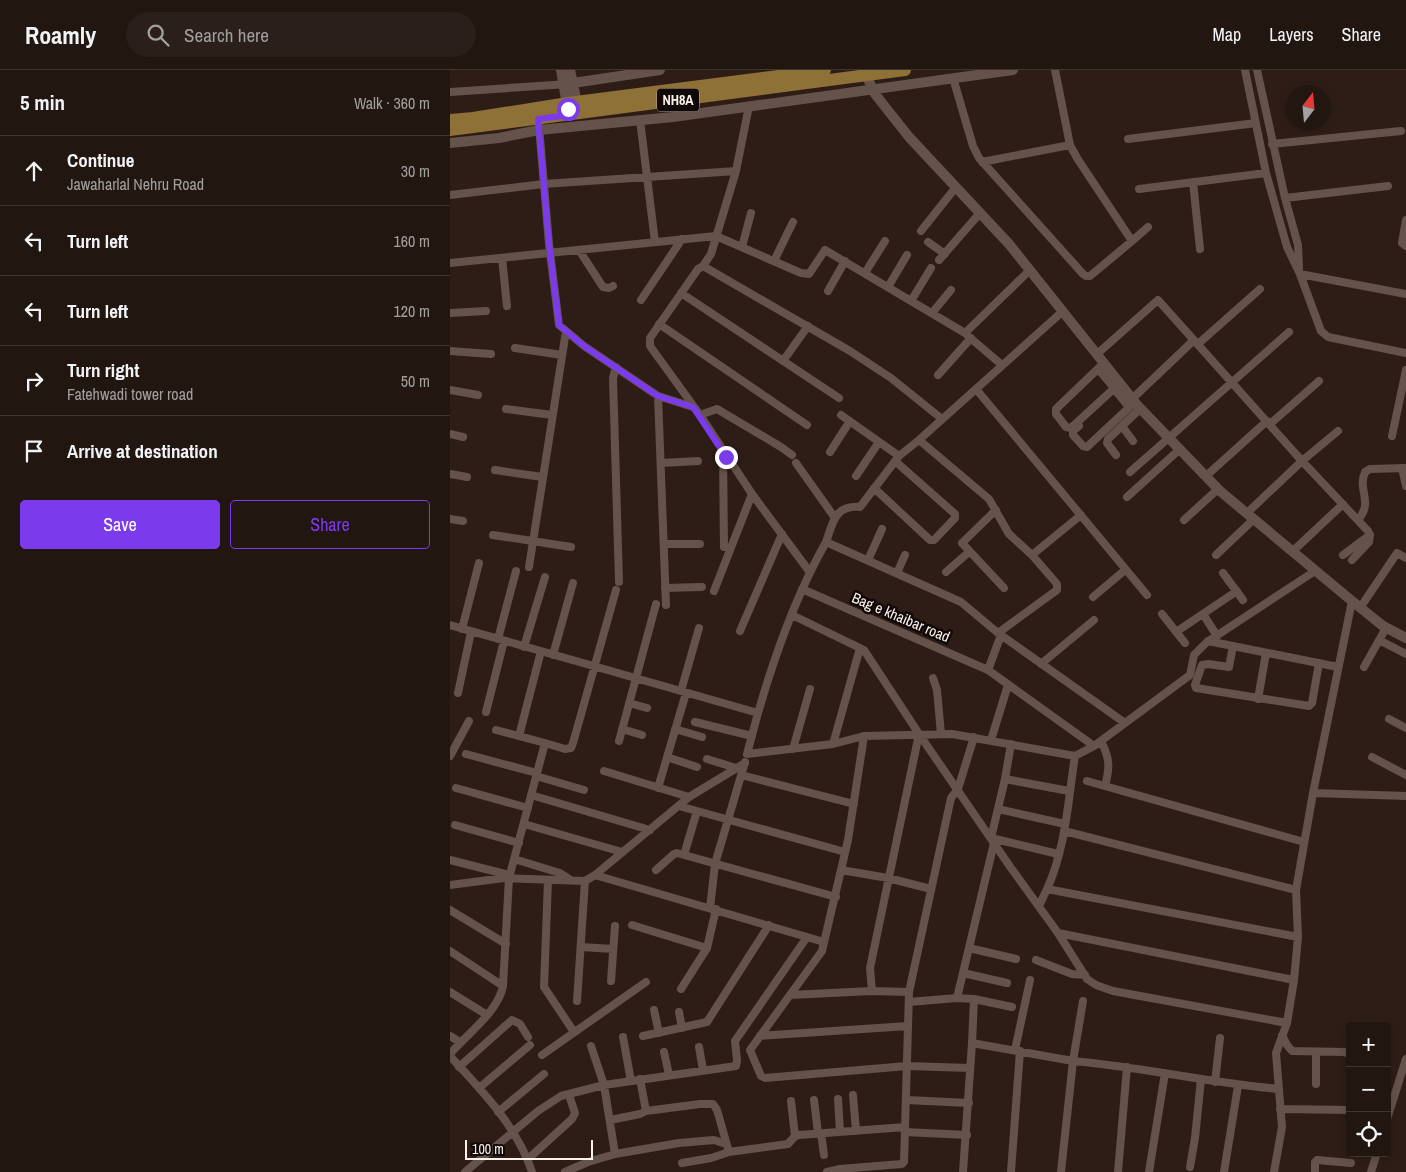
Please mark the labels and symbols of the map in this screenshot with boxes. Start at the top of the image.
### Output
north arrow [1286,85,1331,130]
road number: NH8A [657,88,699,112]
route start [557,98,580,121]
route end [715,446,738,469]
street label: Bag e khaibar road [849,587,953,647]
scale bar [465,1137,592,1160]

